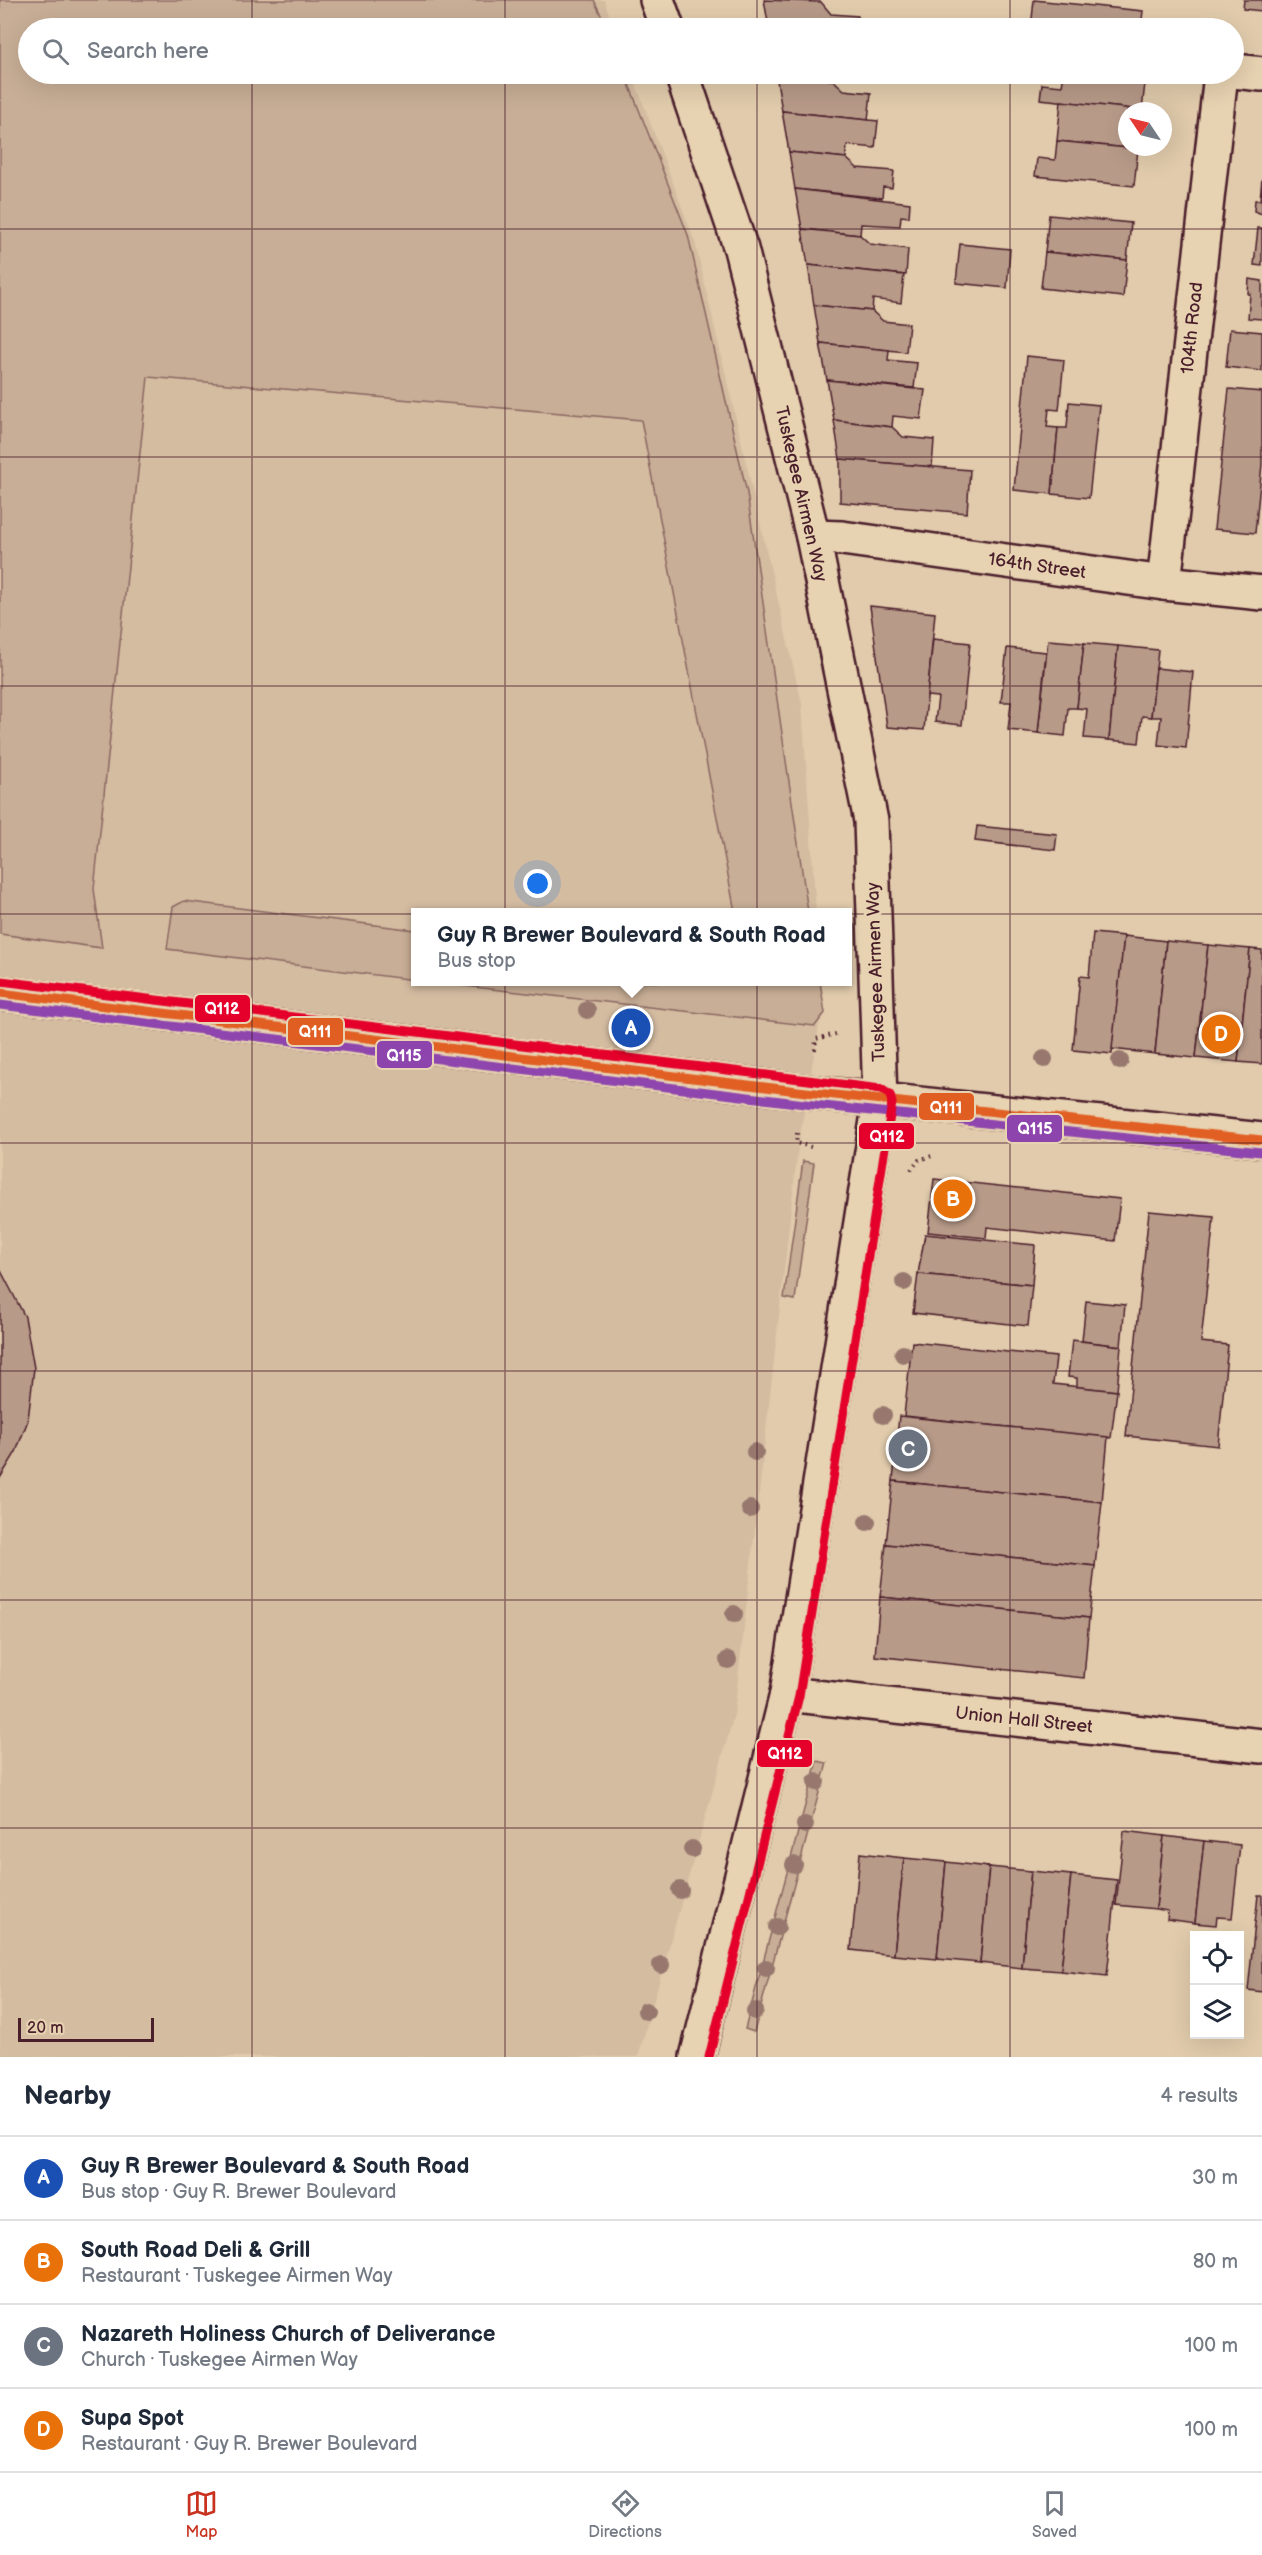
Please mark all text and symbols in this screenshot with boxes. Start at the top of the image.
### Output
search box [18,18,1244,84]
icon: search [39,35,72,68]
text: Search here [87,38,209,65]
north arrow [1118,102,1172,156]
street label: 104th Road [1177,281,1207,375]
street label: Tuskegee Airmen Way [771,404,832,585]
street label: 164th Street [987,549,1088,583]
your location [523,869,552,898]
street label: Tuskegee Airmen Way [862,881,890,1062]
popup [411,908,852,986]
text: Guy R Brewer Boulevard & South Road [437,922,826,949]
text: Bus stop [437,949,516,973]
line badge: Q112 [194,994,251,1023]
text: Q112 [204,1000,240,1019]
pin: A [612,1006,650,1050]
pin: D [1202,1012,1240,1056]
line badge: Q111 [287,1017,344,1046]
text: Q111 [299,1023,331,1042]
line badge: Q115 [376,1040,433,1069]
text: Q115 [387,1047,421,1066]
line badge: Q111 [918,1092,975,1121]
text: Q111 [930,1099,962,1118]
line badge: Q115 [1006,1114,1063,1143]
text: Q115 [1018,1120,1052,1139]
line badge: Q112 [858,1122,915,1150]
text: Q112 [869,1128,905,1147]
pin: B [934,1176,972,1222]
pin: C [888,1426,928,1472]
street label: Union Hall Street [954,1702,1094,1738]
line badge: Q112 [756,1739,813,1768]
text: Q112 [767,1745,803,1764]
map controls [1190,1931,1244,2039]
button: locate [1190,1931,1244,1985]
button: layers [1190,1985,1244,2039]
scale bar [18,2015,154,2042]
text: 20 m [27,2019,63,2038]
text: Nearby [24,2081,111,2112]
text: 4 results [1160,2084,1238,2108]
text: Guy R Brewer Boulevard & South Road [81,2153,469,2180]
text: A [37,2166,50,2190]
text: 30 m [1192,2166,1238,2190]
text: Bus stop · Guy R. Brewer Boulevard [81,2180,397,2204]
text: South Road Deli & Grill [81,2237,310,2264]
text: B [36,2250,51,2274]
text: 80 m [1193,2250,1238,2274]
text: Restaurant · Tuskegee Airmen Way [81,2264,392,2288]
text: Nazareth Holiness Church of Deliverance [81,2321,496,2348]
text: C [36,2334,51,2358]
text: 100 m [1185,2334,1238,2358]
text: Church · Tuskegee Airmen Way [81,2348,358,2372]
text: Supa Spot [81,2405,184,2432]
text: D [37,2418,50,2442]
text: 100 m [1185,2418,1238,2442]
text: Restaurant · Guy R. Brewer Boulevard [81,2432,418,2456]
tab: Map [185,2487,218,2542]
tab: Directions [588,2487,662,2542]
tab: Saved [1032,2487,1077,2542]

